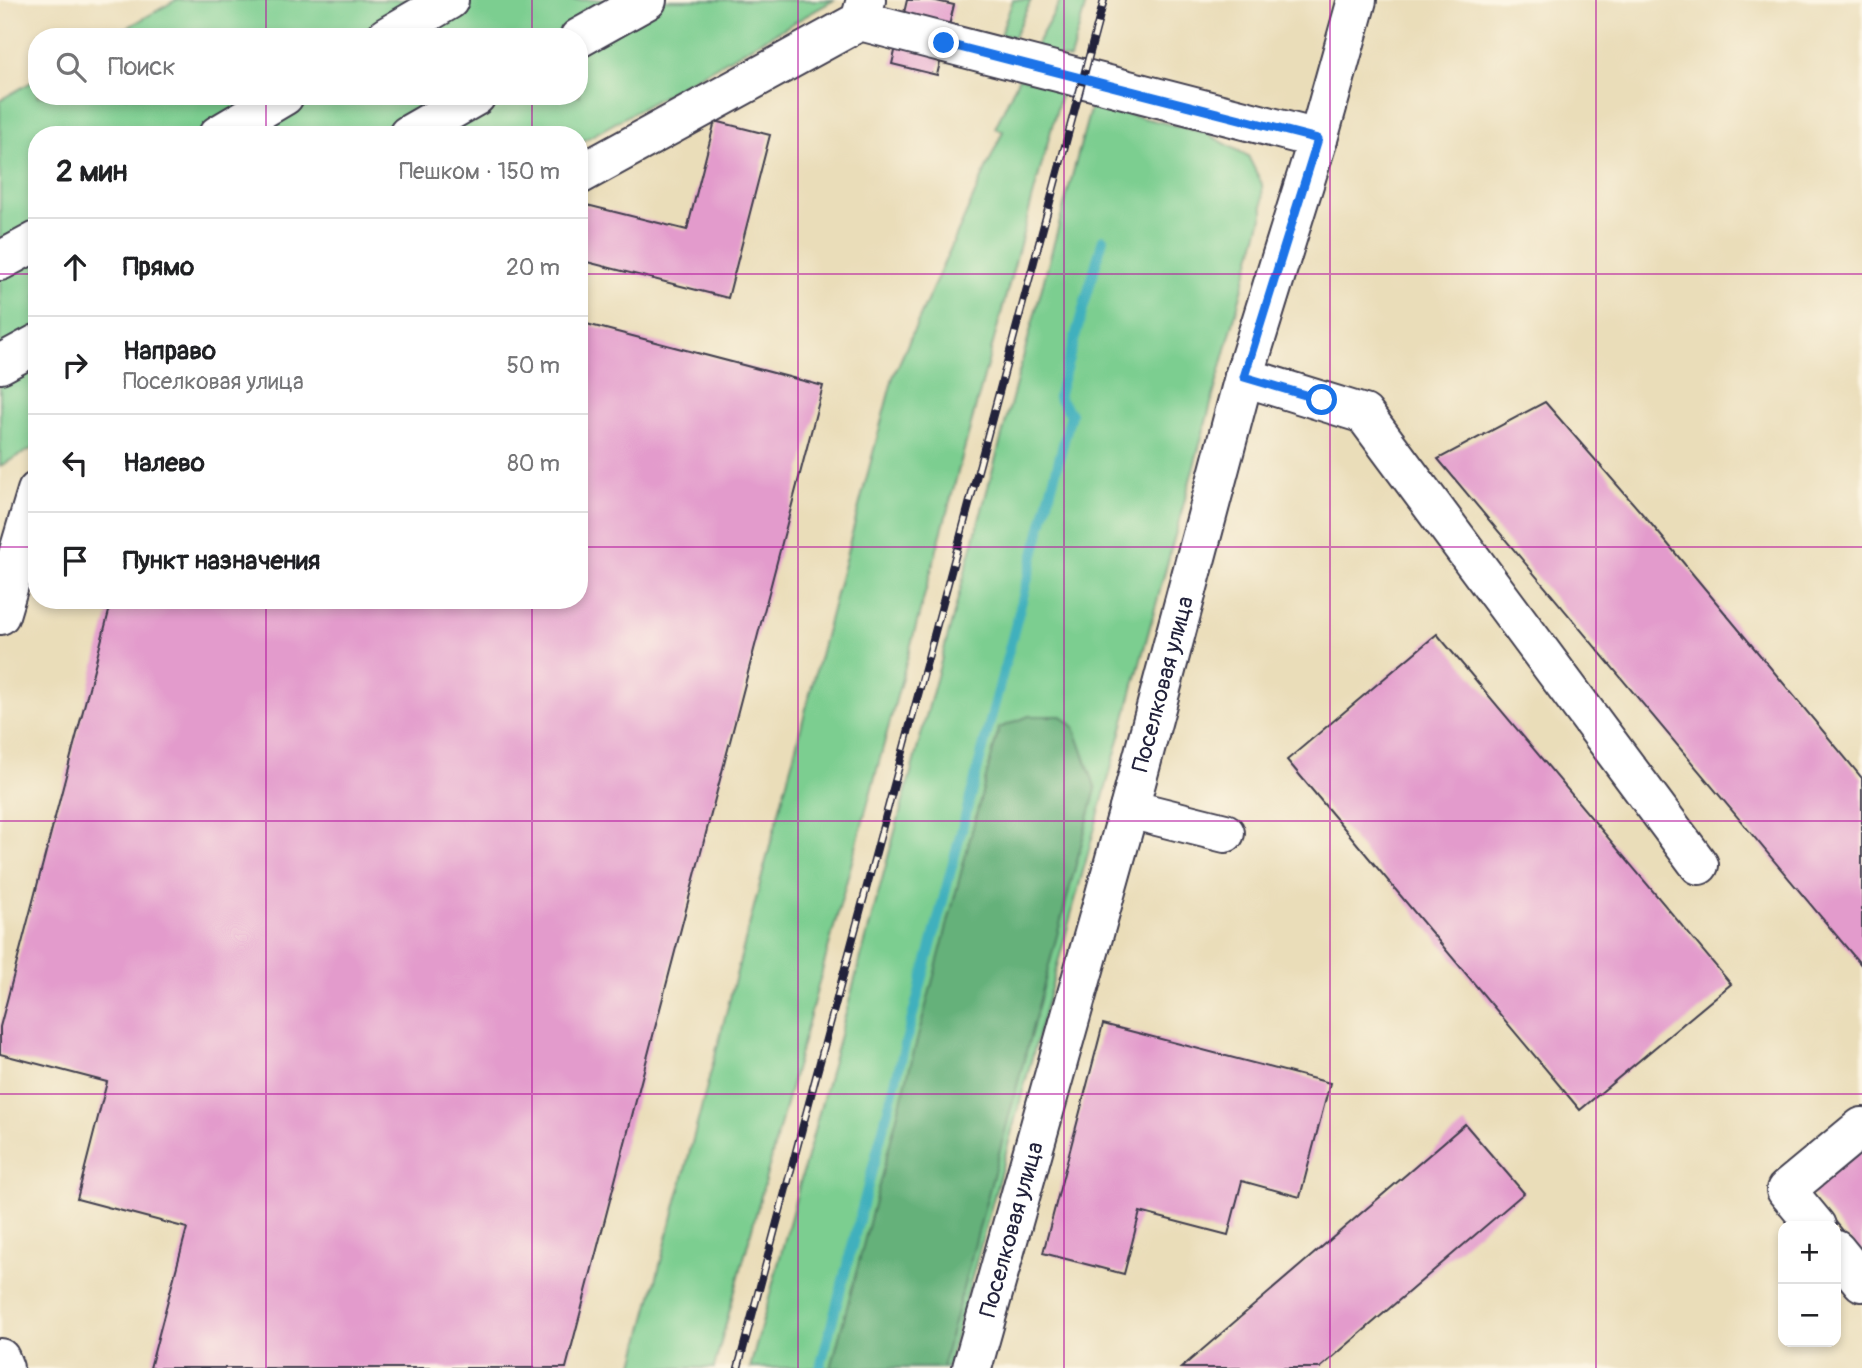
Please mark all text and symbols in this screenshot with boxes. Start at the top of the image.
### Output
route end [928,27,959,58]
search box [28,28,588,105]
icon: search [52,48,90,86]
text: Поиск [108,51,176,83]
text: 2 мин [56,153,127,190]
text: Пешком · 150 m [399,157,560,186]
icon: ahead [56,248,94,286]
text: Прямо [123,251,194,283]
text: 20 m [506,253,560,282]
text: Направо [123,335,216,367]
icon: right [56,346,94,384]
text: 50 m [506,351,560,380]
text: Поселковая улица [123,367,304,396]
route start [1306,384,1337,415]
icon: left [56,444,94,482]
text: Налево [123,447,205,479]
text: 80 m [507,449,560,478]
icon: arrive [56,542,94,580]
text: Пункт назначения [123,545,320,577]
street label: Поселковая улица [1126,593,1200,775]
street label: Поселковая улица [973,1139,1050,1320]
map controls [1778,1221,1841,1347]
button: + [1778,1221,1841,1284]
button: − [1778,1284,1841,1347]

